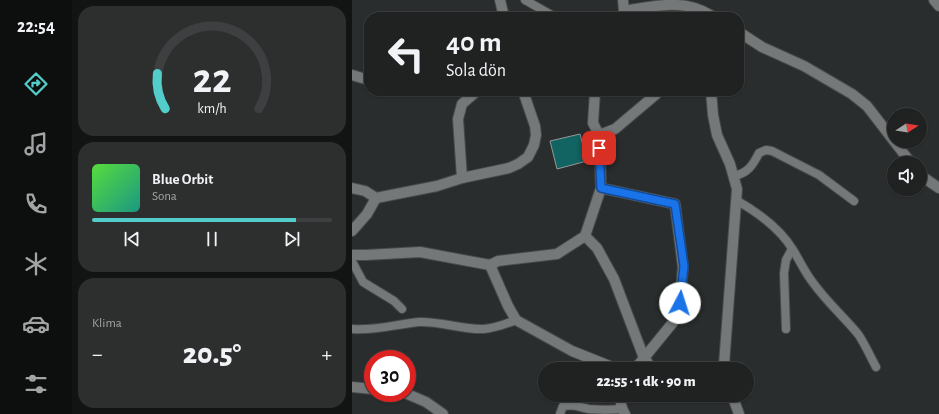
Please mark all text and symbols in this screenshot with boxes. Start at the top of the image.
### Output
text: 22:54 [17,18,55,36]
icon: left [380,28,432,80]
text: 40 m [446,29,502,57]
text: 22 [192,59,232,100]
text: Sola dön [446,62,506,80]
icon: directions [22,70,50,98]
text: km/h [197,102,227,116]
north arrow [887,108,927,148]
map controls [887,108,927,196]
icon: music [22,130,50,158]
pin [582,131,616,165]
icon: arrive [588,137,610,159]
button: sound [887,156,927,196]
text: Blue Orbit [152,172,213,187]
icon: phone [22,190,50,218]
text: Sona [152,190,177,203]
icon: previous [121,228,143,250]
icon: pause [201,228,223,250]
icon: next [281,228,303,250]
icon: climate [22,250,50,278]
position arrow [659,282,701,324]
icon: car [22,310,50,338]
text: Klima [92,317,122,330]
text: 20.5° [183,339,241,369]
text: − [92,343,103,365]
text: + [321,343,332,365]
speed limit sign: 30 [364,350,416,402]
icon: filters [22,370,50,398]
text: 22:55 · 1 dk · 90 m [596,374,696,389]

